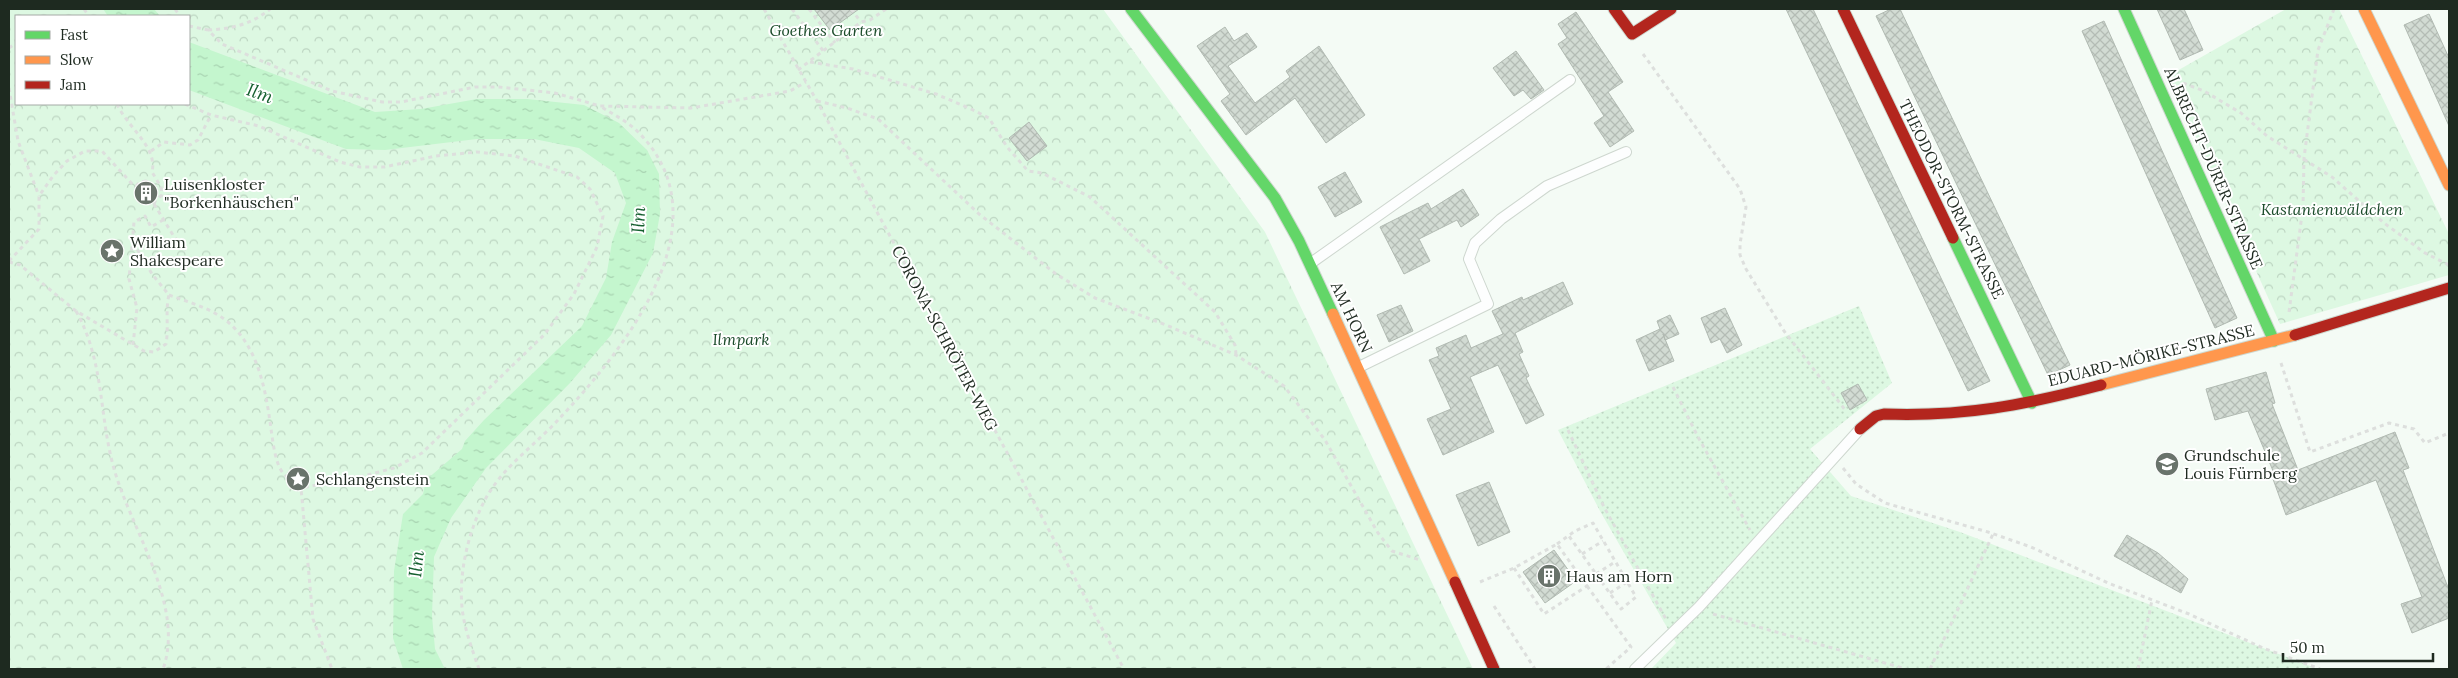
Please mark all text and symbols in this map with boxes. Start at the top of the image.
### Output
legend [15,15,190,105]
park label: Goethes Garten [769,20,883,40]
text: Fast [60,25,88,44]
text: Slow [60,50,93,69]
street label: ALBRECHT-DÜRER-STRASSE [2160,63,2268,272]
text: Jam [59,75,87,94]
water label: Ilm [243,78,277,108]
street label: THEODOR-STORM-STRASSE [1895,96,2009,302]
place label: Luisenkloster "Borkenhäuschen" [164,174,299,212]
building icon: Luisenkloster "Borkenhäuschen" [133,180,159,206]
park label: Kastanienwäldchen [2261,199,2403,219]
water label: Ilm [626,206,650,234]
place label: William Shakespeare [130,232,224,270]
place icon: William Shakespeare [99,238,125,264]
street label: CORONA-SCHRÖTER-WEG [888,242,1002,434]
street label: AM HORN [1326,277,1377,356]
street label: EDUARD-MÖRIKE-STRASSE [2046,320,2256,390]
park label: Ilmpark [712,329,770,349]
place label: Grundschule Louis Fürnberg [2184,445,2298,483]
school or university icon: Grundschule Louis Fürnberg [2154,451,2180,477]
place icon: Schlangenstein [285,466,311,492]
place label: Schlangenstein [316,469,429,489]
water label: Ilm [403,549,429,579]
building icon: Haus am Horn [1536,563,1562,589]
place label: Haus am Horn [1566,566,1673,586]
scale bar [2283,630,2433,662]
text: 50 m [2290,638,2325,657]

